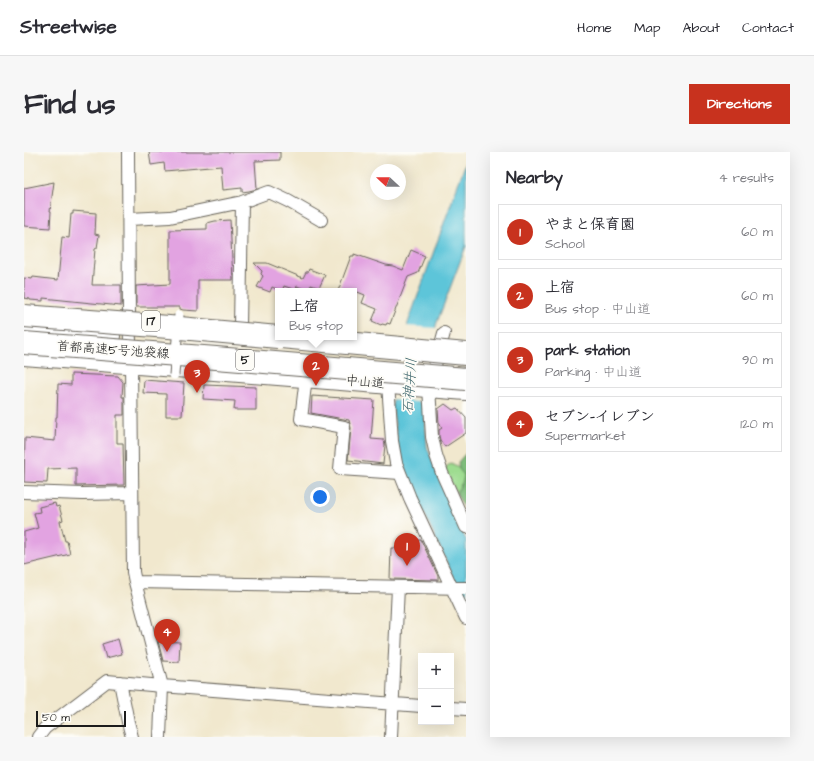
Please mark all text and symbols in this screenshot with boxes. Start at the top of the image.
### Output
text: Streetwise [20,14,117,41]
text: Home [577,18,612,38]
text: Map [634,18,660,38]
text: About [682,18,720,38]
text: Contact [742,18,794,38]
button: Directions [689,84,790,124]
text: Find us [24,85,115,124]
north arrow [370,164,406,200]
text: Nearby [506,166,563,190]
text: 4 results [719,169,774,187]
text: やまと保育園 [545,214,635,235]
text: 1 [519,223,521,241]
text: 60 m [741,223,773,241]
text: School [545,235,585,253]
text: 上宿 [545,277,575,298]
text: 2 [516,287,524,305]
text: 60 m [741,287,773,305]
popup [275,288,357,340]
text: 上宿 [289,296,319,317]
text: Bus stop · 中山道 [545,300,650,318]
road number: 17 [142,311,160,331]
text: Bus stop [289,317,343,335]
street label: 首都高速5号池袋線 [56,337,171,363]
text: park station [545,340,630,361]
road number: 5 [236,350,254,370]
text: 3 [517,351,523,369]
text: 90 m [742,351,773,369]
pin: 2 [303,353,329,386]
water label: 石神井川 [398,357,422,415]
pin: 3 [184,360,210,393]
text: Parking · 中山道 [545,363,641,381]
street label: 中山道 [345,371,385,393]
text: セブン-イレブン [545,406,655,427]
text: 4 [516,415,524,433]
text: 120 m [740,415,773,433]
text: Supermarket [545,427,626,445]
your location [310,487,330,507]
pin: 1 [394,533,420,566]
pin: 4 [154,619,180,652]
map controls [418,653,454,725]
button: + [418,653,454,689]
button: − [418,689,454,725]
scale bar [36,709,126,728]
text: 50 m [42,710,70,725]

